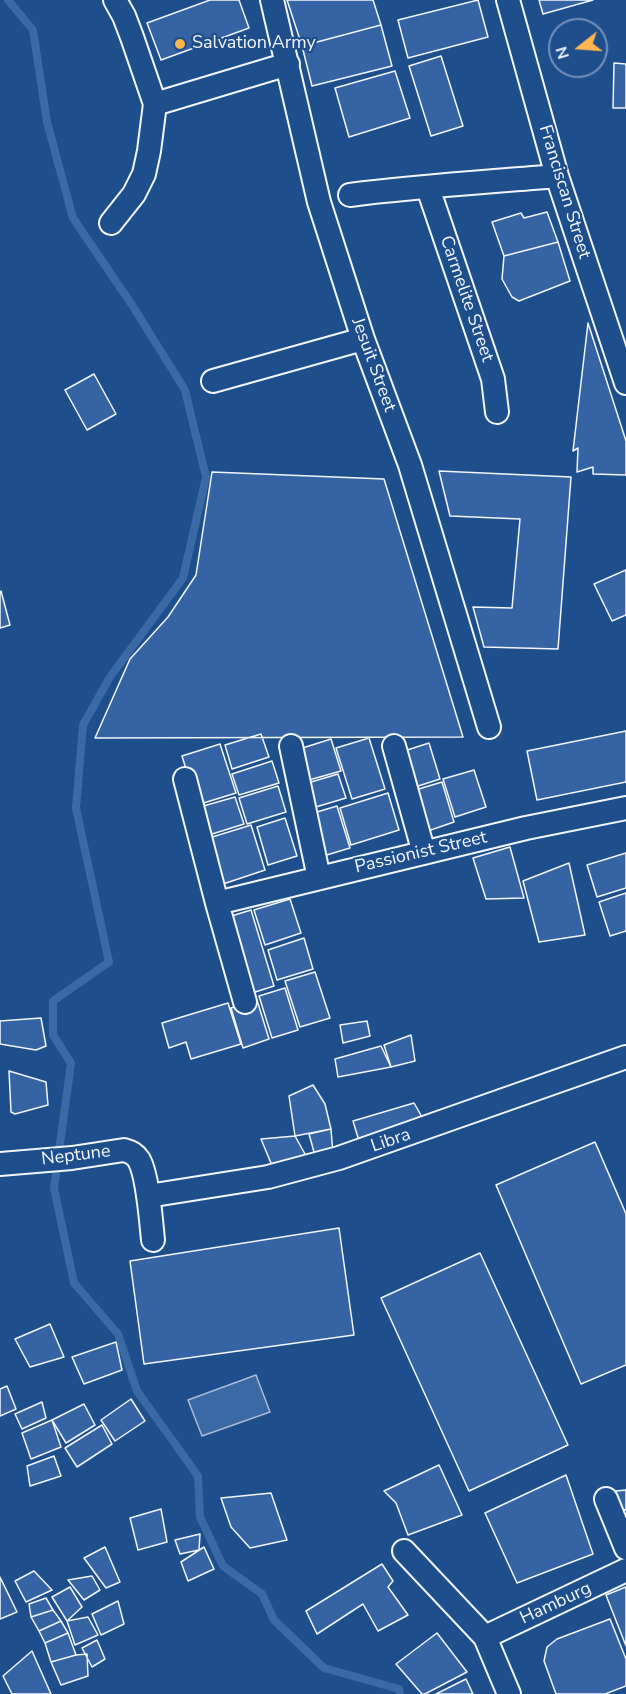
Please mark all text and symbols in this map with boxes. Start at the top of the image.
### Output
north arrow [548,18,608,78]
place label: Salvation Army [192,33,316,55]
marker: Salvation Army [173,37,187,51]
text: N [550,44,575,62]
street label: Franciscan Street [533,123,595,261]
street label: Carmelite Street [434,233,498,365]
street label: Jesuit Street [346,315,400,415]
street label: Passionist Street [353,827,489,879]
street label: Libra [368,1124,414,1158]
street label: Neptune [40,1141,112,1171]
street label: Hamburg [517,1578,595,1630]

